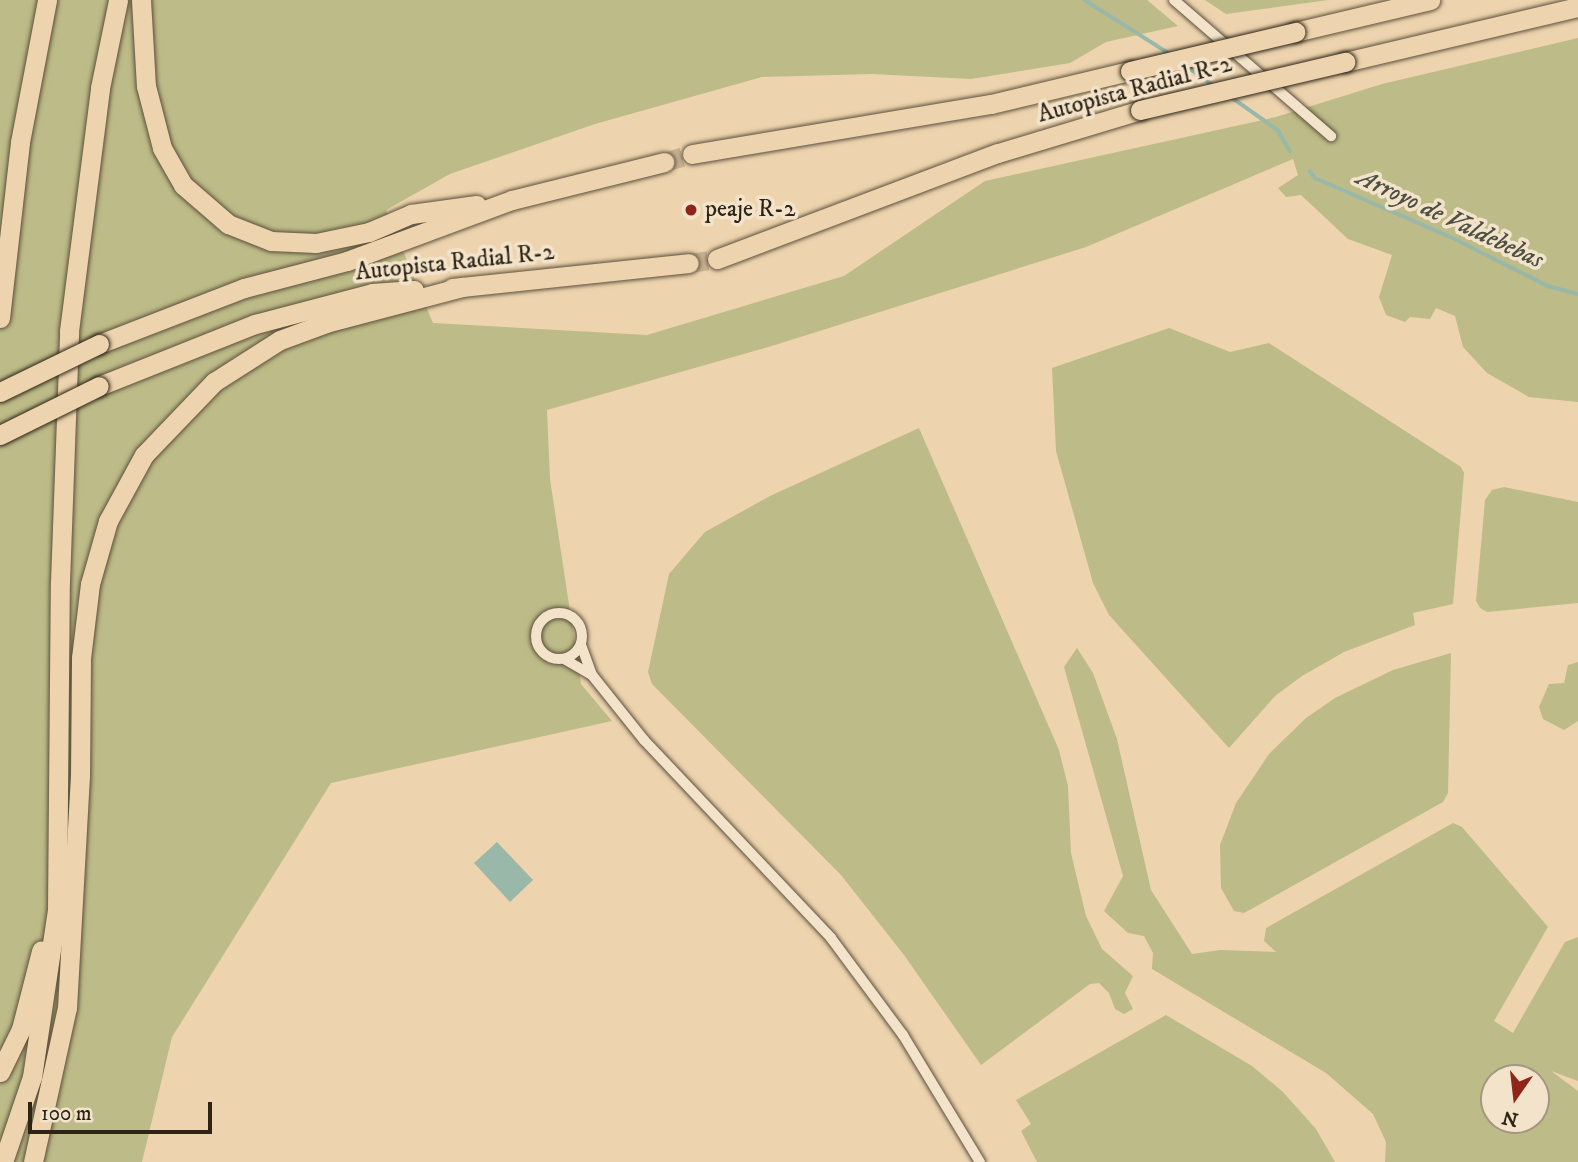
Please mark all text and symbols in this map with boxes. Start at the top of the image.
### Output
street label: Autopista Radial R-2 [1035,50,1235,130]
water label: Arroyo de Valdebebas [1352,162,1548,276]
place label: peaje R-2 [705,196,796,224]
marker: peaje R-2 [683,202,699,218]
street label: Autopista Radial R-2 [354,238,556,288]
north arrow [1480,1064,1550,1134]
scale bar [32,1088,215,1132]
text: 100 m [41,1101,92,1127]
text: N [1500,1105,1521,1131]

